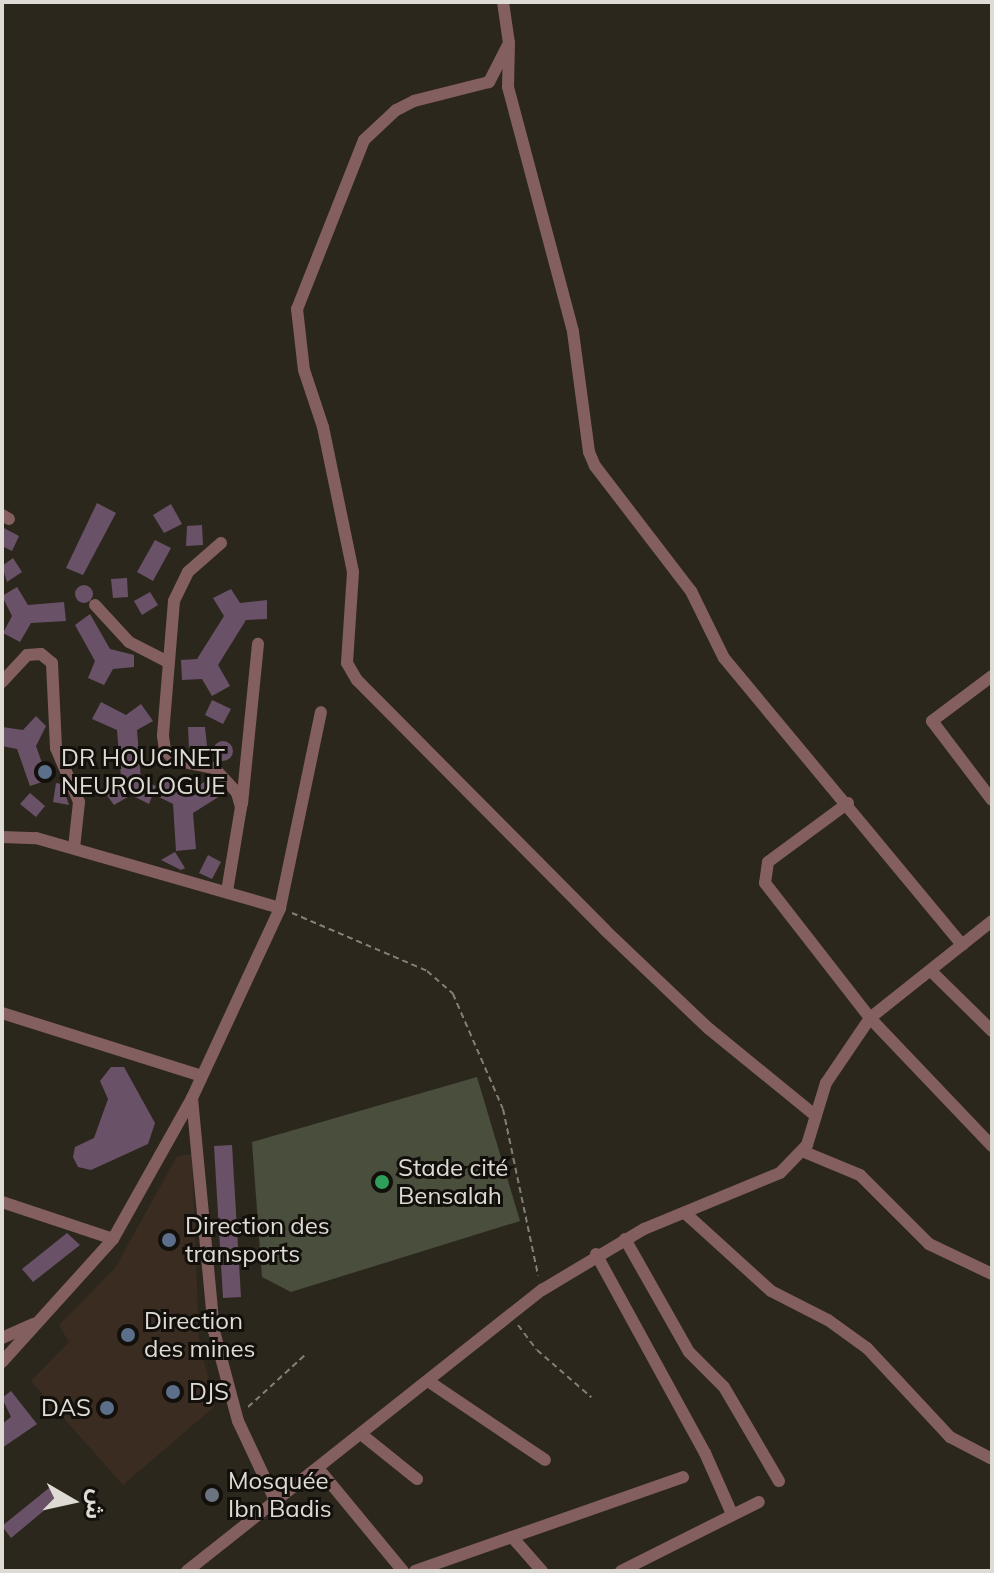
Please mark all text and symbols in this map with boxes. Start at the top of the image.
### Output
place label: DR HOUCINET NEUROLOGUE [61,744,225,800]
marker: DR HOUCINET NEUROLOGUE [36,763,54,781]
place label: Stade cité Bensalah [398,1154,508,1210]
marker: Stade cité Bensalah [373,1173,391,1191]
place label: Direction des transports [185,1212,330,1268]
marker: Direction des transports [160,1231,178,1249]
place label: Direction des mines [144,1307,255,1363]
marker: Direction des mines [119,1326,137,1344]
place label: DJS [189,1378,229,1406]
marker: DJS [164,1383,182,1401]
place label: DAS [41,1394,91,1422]
marker: DAS [98,1399,116,1417]
north arrow [32,1461,112,1541]
place label: Mosquée Ibn Badis [228,1467,332,1523]
marker: Mosquée Ibn Badis [203,1486,221,1504]
text: ش [80,1488,112,1522]

